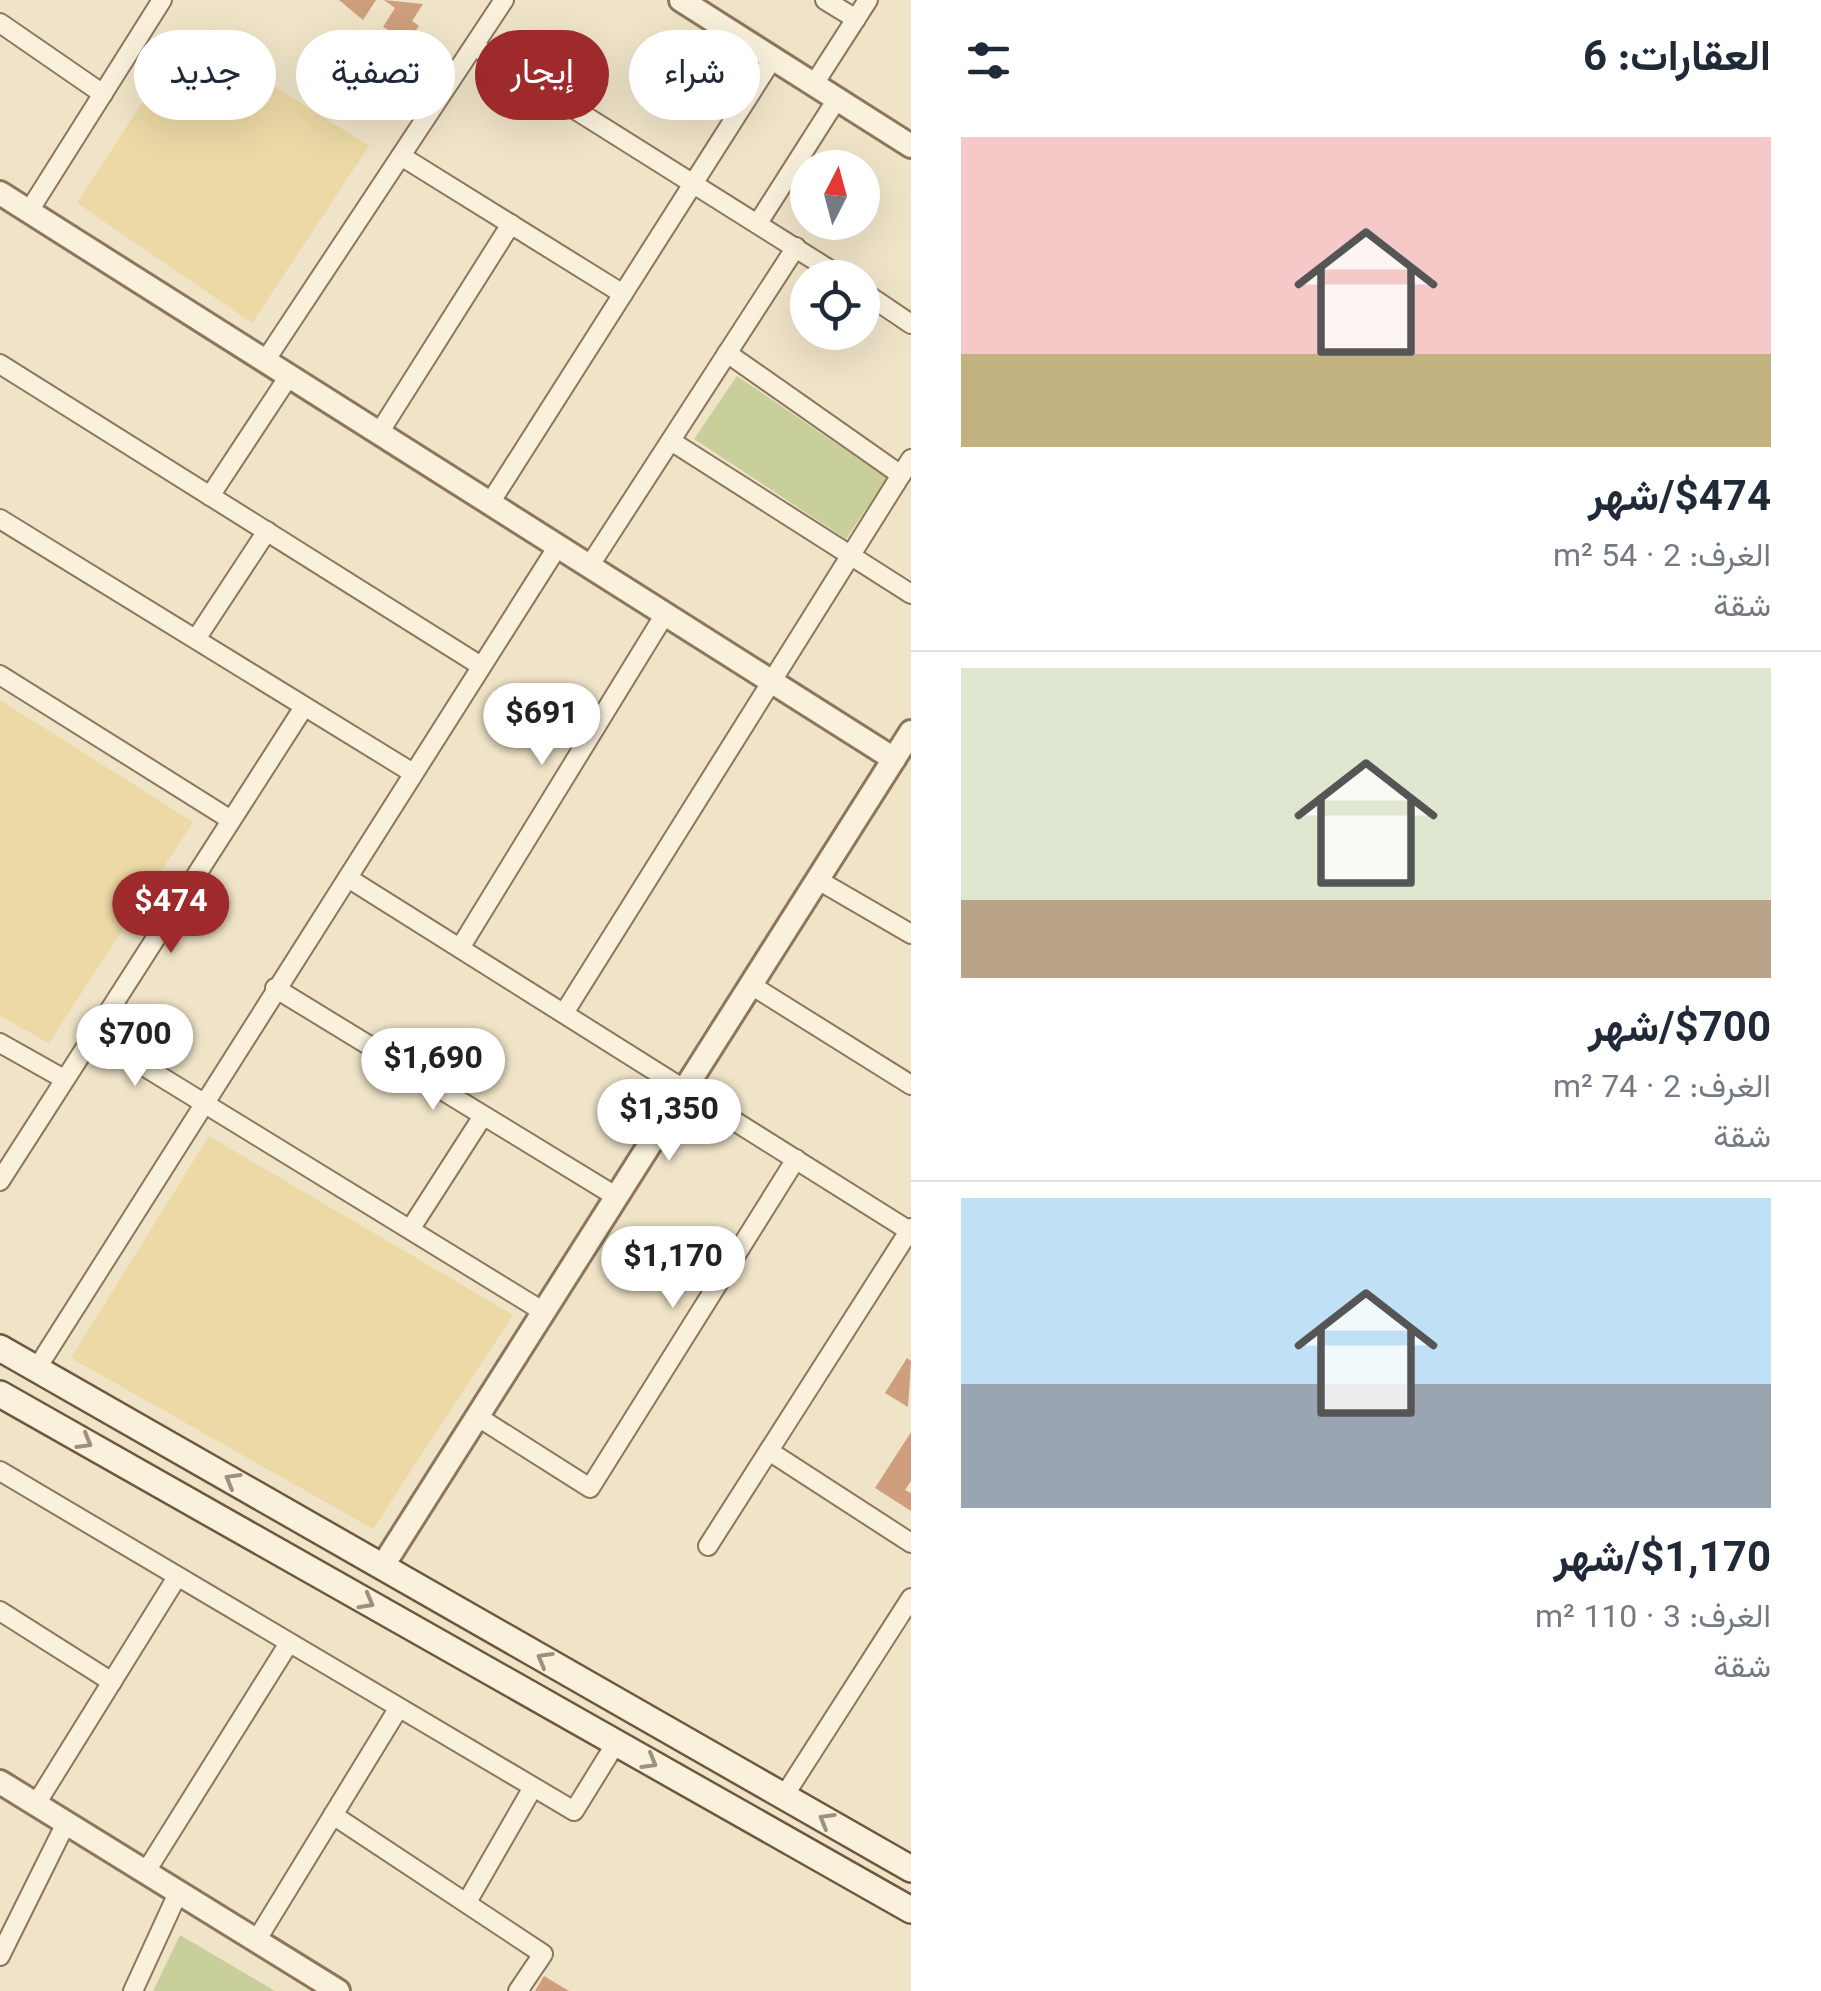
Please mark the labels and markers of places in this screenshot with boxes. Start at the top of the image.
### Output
pin: $691 [483,683,601,768]
pin: $474 [112,871,230,956]
pin: $700 [76,1004,194,1089]
pin: $1,690 [352,1028,514,1113]
pin: $1,350 [588,1079,750,1164]
pin: $1,170 [592,1226,754,1311]

